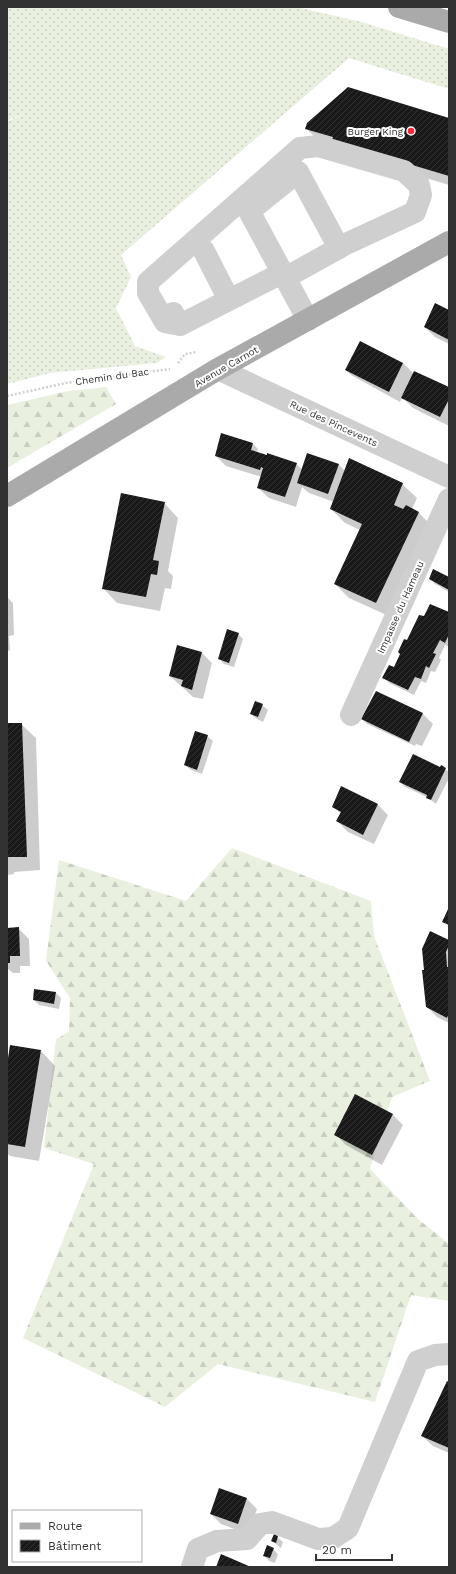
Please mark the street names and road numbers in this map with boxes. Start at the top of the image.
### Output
street label: Avenue Carnot [192,343,261,389]
street label: Chemin du Bac [75,366,150,387]
street label: Rue des Pincevents [288,398,379,449]
street label: Impasse du Hameau [375,559,426,655]

